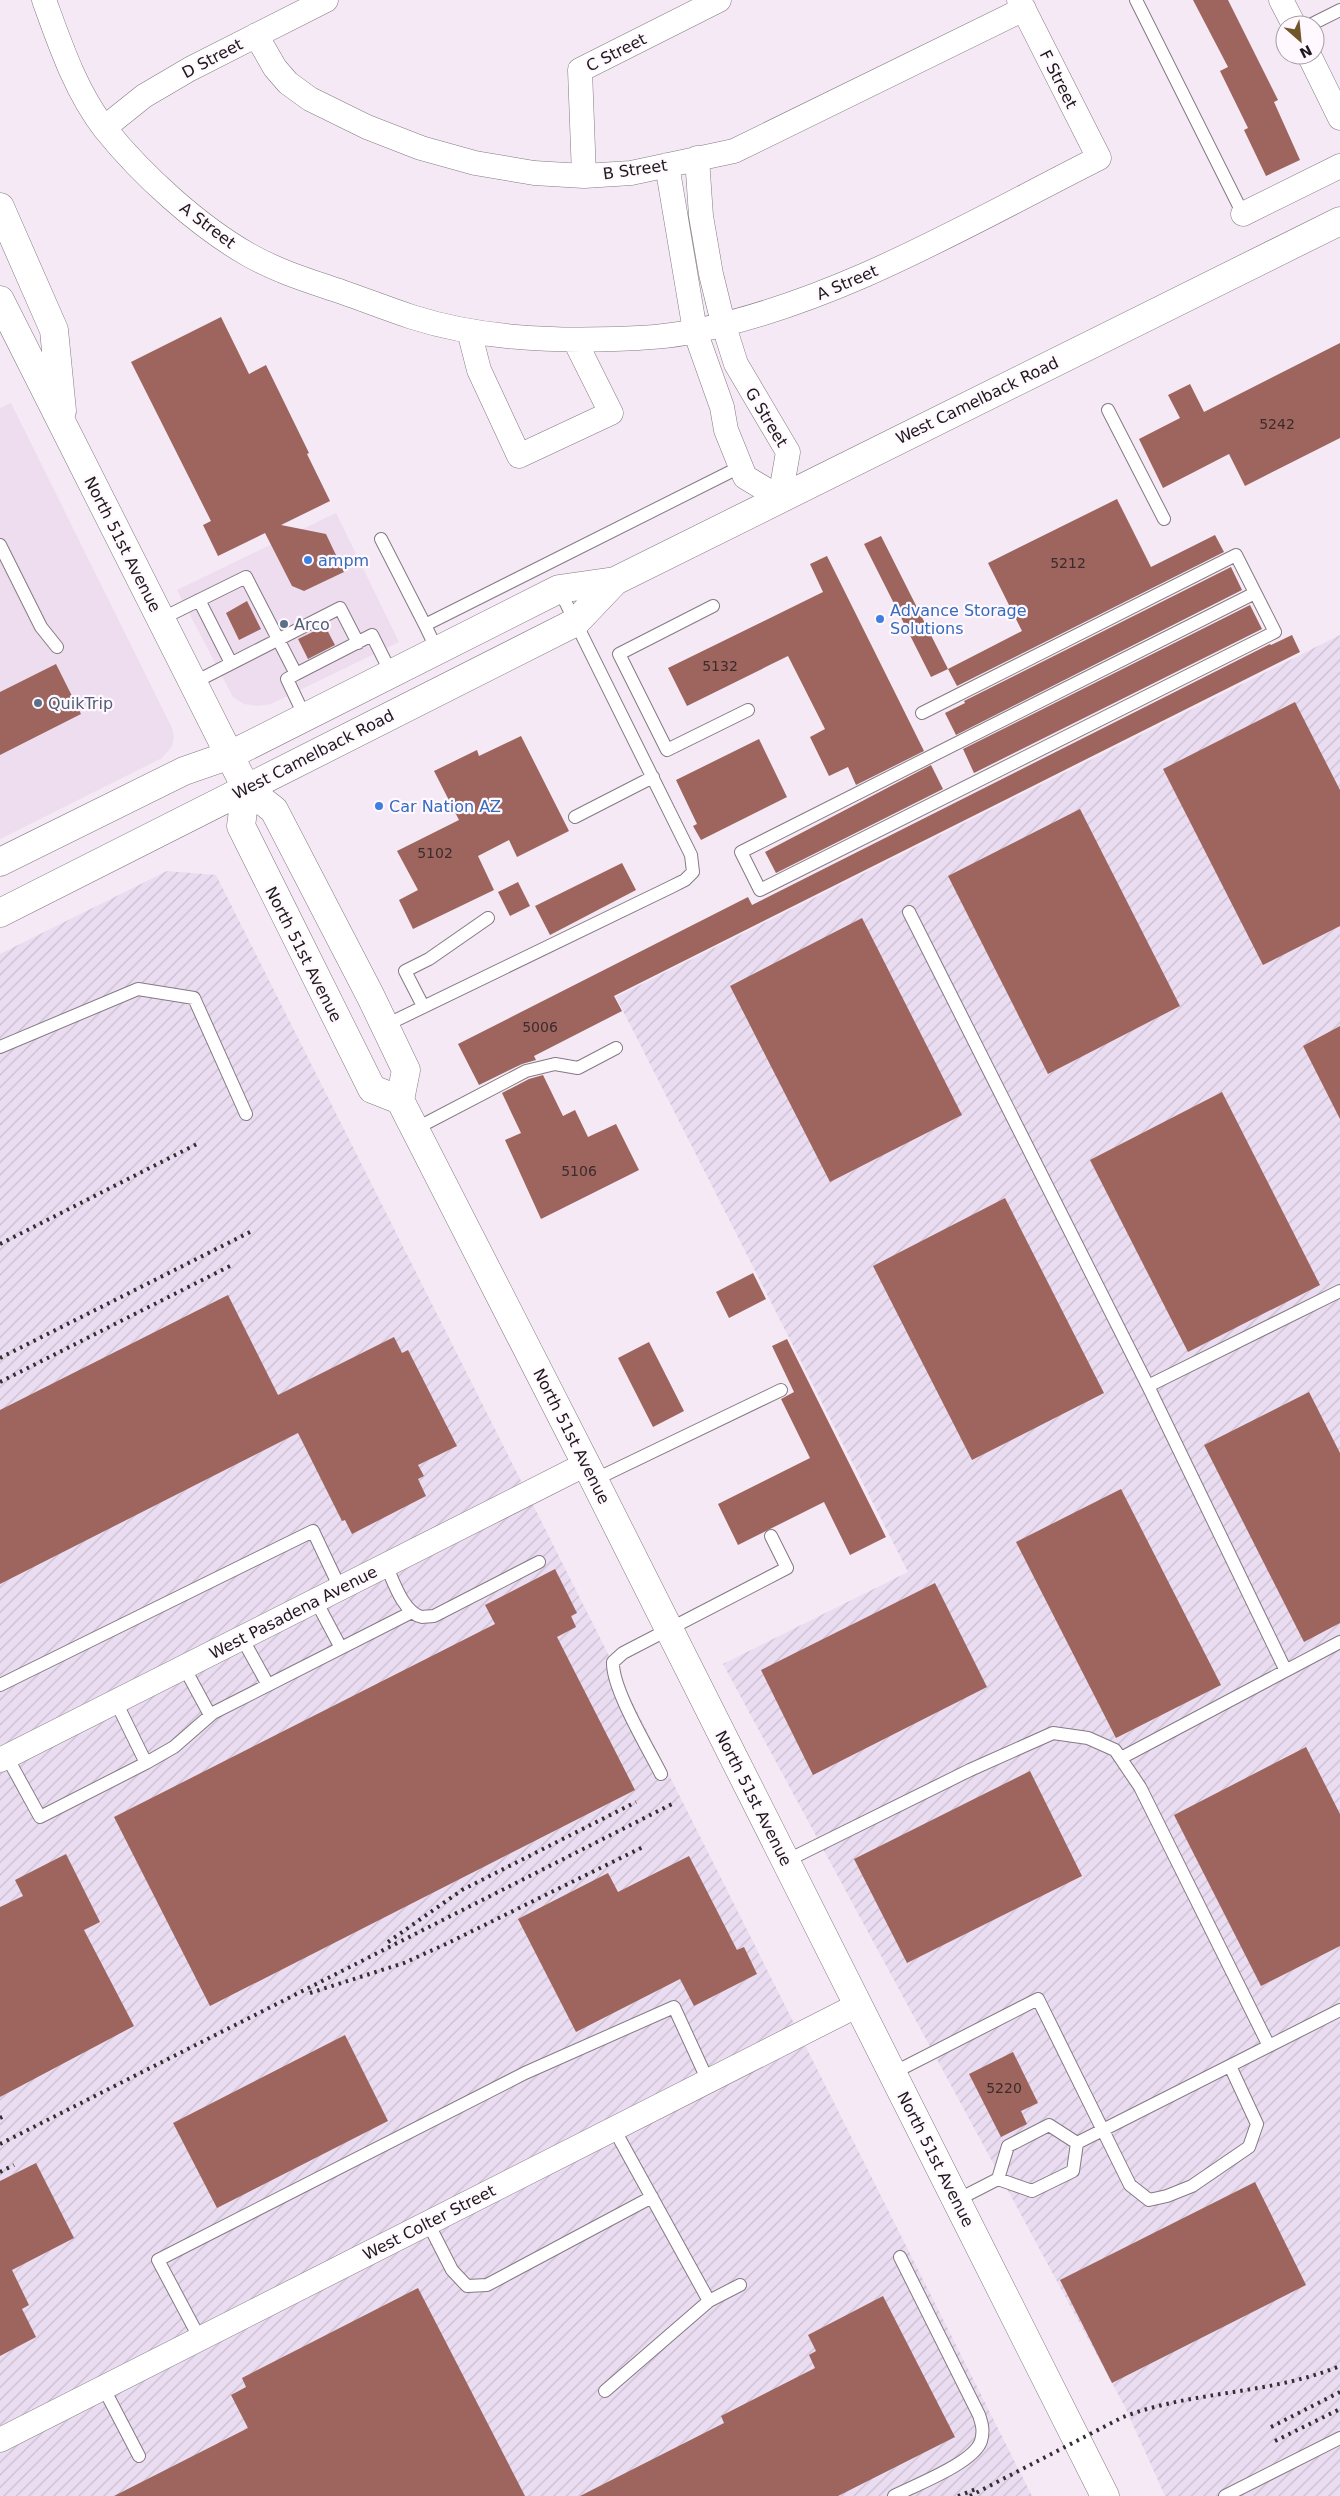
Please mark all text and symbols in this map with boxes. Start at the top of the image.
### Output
north arrow [1275,15,1325,65]
street label: C Street [583,29,649,76]
street label: D Street [179,35,246,82]
text: N [1297,42,1315,61]
street label: F Street [1036,47,1081,112]
street label: B Street [602,156,668,183]
street label: A Street [176,198,239,252]
street label: A Street [814,261,881,304]
street label: West Camelback Road [893,353,1062,448]
street label: G Street [741,384,792,450]
house number: 5242 [1259,416,1295,432]
street label: North 51st Avenue [80,473,165,615]
place label: ampm [318,551,369,570]
marker: ampm [302,554,314,566]
house number: 5212 [1050,555,1086,571]
place label: Advance Storage Solutions [890,601,1027,638]
marker: Advance Storage Solutions [874,613,886,625]
place label: Arco [294,615,330,634]
marker: Arco [278,618,290,630]
house number: 5132 [702,658,738,674]
place label: QuikTrip [48,694,113,713]
marker: QuikTrip [32,697,44,709]
street label: West Camelback Road [229,705,397,803]
place label: Car Nation AZ [389,797,501,816]
marker: Car Nation AZ [373,800,385,812]
house number: 5102 [417,845,453,861]
street label: North 51st Avenue [261,883,346,1025]
house number: 5006 [522,1019,558,1035]
house number: 5106 [561,1163,597,1179]
street label: North 51st Avenue [529,1365,614,1507]
street label: West Pasadena Avenue [206,1562,380,1663]
street label: North 51st Avenue [711,1727,796,1869]
house number: 5220 [986,2080,1022,2096]
street label: North 51st Avenue [893,2088,978,2230]
street label: West Colter Street [360,2181,499,2264]

